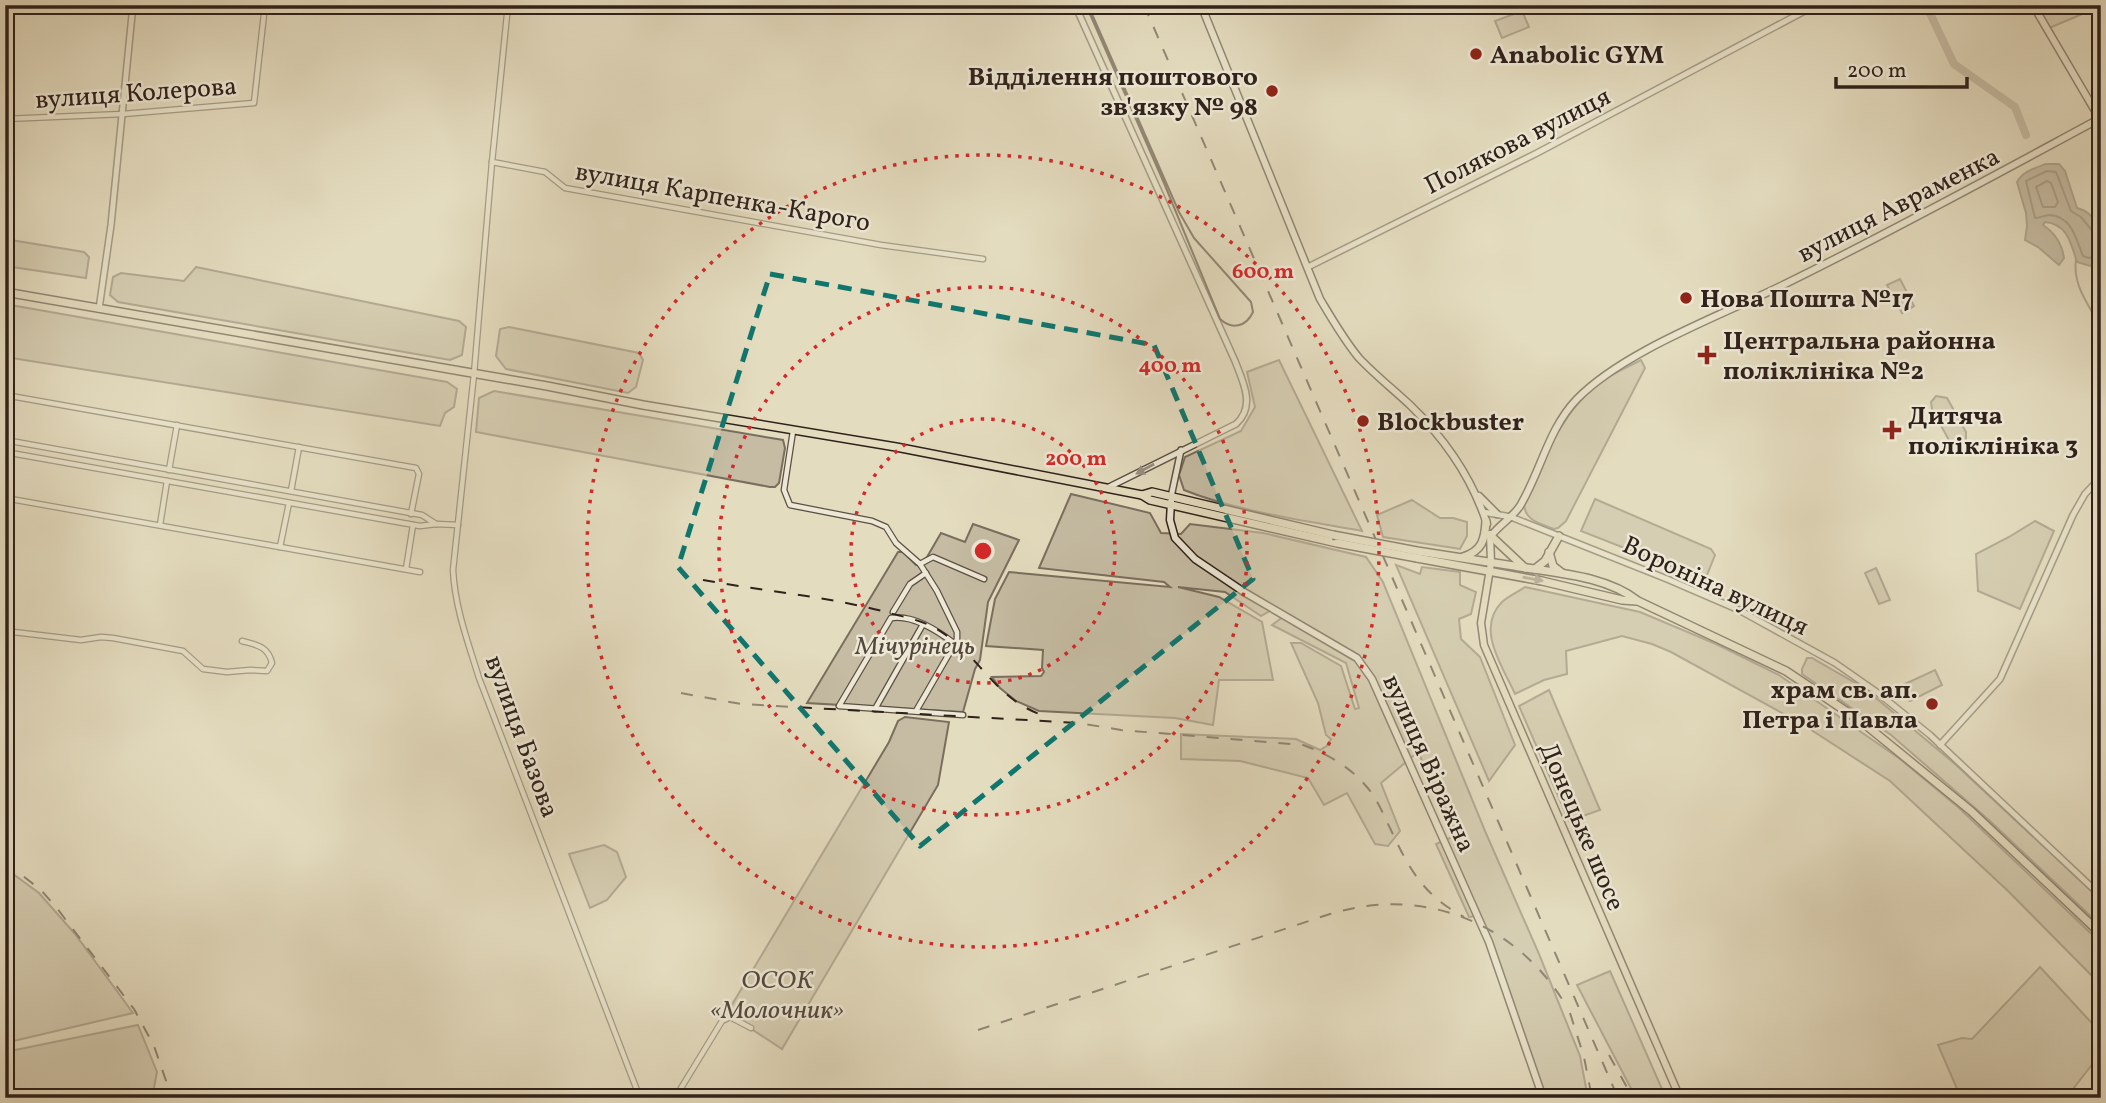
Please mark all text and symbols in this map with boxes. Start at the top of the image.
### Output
place label: Anabolic GYM [1490,38,1664,74]
marker: Anabolic GYM [1468,46,1484,62]
scale bar [1836,46,1968,90]
text: 200 m [1847,57,1907,86]
place label: Відділення поштового зв'язку № 98 [968,60,1258,126]
street label: вулиця Колерова [34,69,238,119]
street label: Полякова вулиця [1419,79,1617,204]
marker: Відділення поштового зв'язку № 98 [1264,83,1280,99]
street label: вулиця Авраменка [1792,139,2006,272]
street label: вулиця Карпенка-Карого [572,154,873,242]
text: 600 m [1232,258,1294,287]
place label: Нова Пошта №17 [1700,282,1914,318]
marker: Нова Пошта №17 [1678,290,1694,306]
place label: Центральна районна поліклініка №2 [1723,324,1996,390]
marker: Центральна районна поліклініка №2 [1697,345,1717,365]
text: 400 m [1139,352,1201,381]
place label: Дитяча поліклініка 3 [1908,399,2078,465]
place label: Blockbuster [1377,405,1524,441]
marker: Blockbuster [1355,413,1371,429]
marker: Дитяча поліклініка 3 [1882,420,1902,440]
text: 200 m [1045,445,1107,474]
one-way arrow [1135,463,1155,475]
street label: Вороніна вулиця [1616,528,1814,646]
centre of rings [971,539,995,563]
one-way arrow [1522,574,1544,585]
park label: Мічурінець [854,629,975,665]
street label: вулиця Базова [475,650,567,823]
street label: вулиця Віражна [1373,669,1484,859]
place label: храм св. ап. Петра і Павла [1742,673,1918,739]
marker: храм св. ап. Петра і Павла [1924,696,1940,712]
street label: Донецьке шосе [1529,737,1633,917]
park label: ОСОК «Молочник» [710,963,844,1029]

